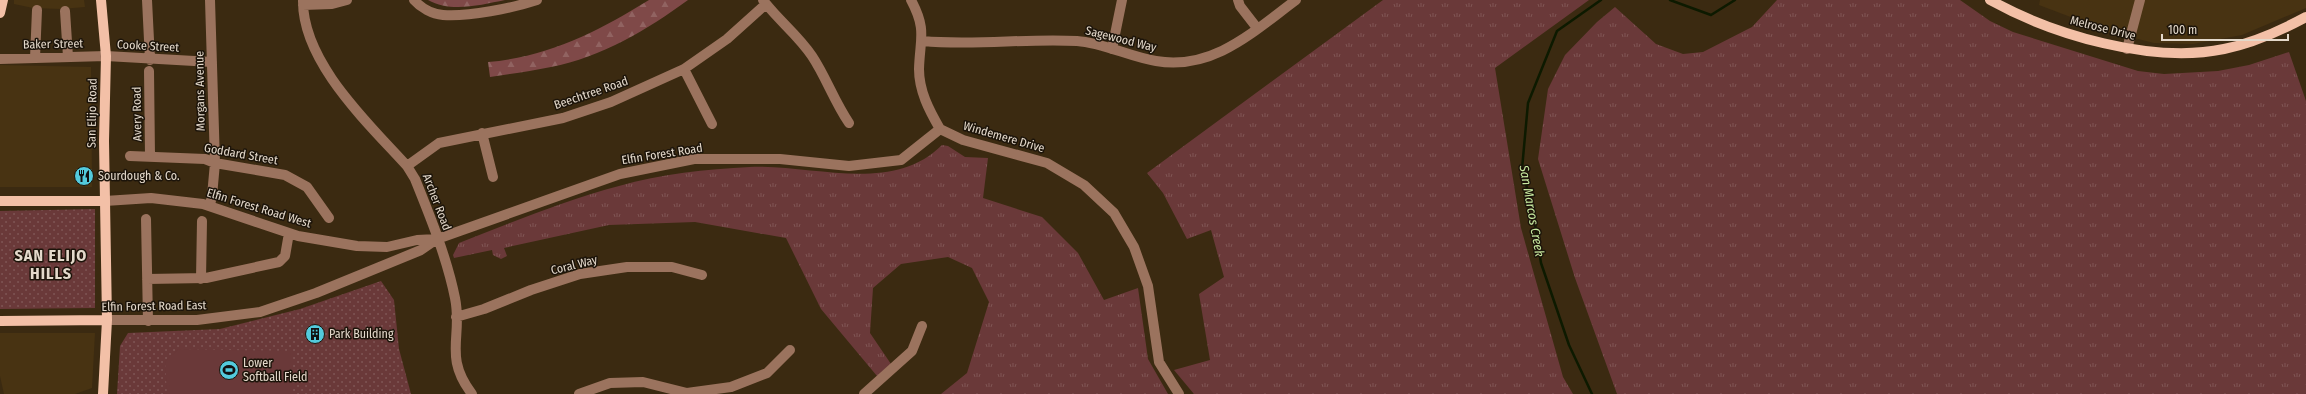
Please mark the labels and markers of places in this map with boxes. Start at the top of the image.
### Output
restaurant icon: Sourdough & Co. [73,165,95,187]
place label: Sourdough & Co. [98,169,180,183]
building icon: Park Building [304,323,326,345]
place label: Park Building [329,327,394,341]
place label: Lower Softball Field [243,356,307,384]
sports icon: Lower Softball Field [218,359,240,381]

